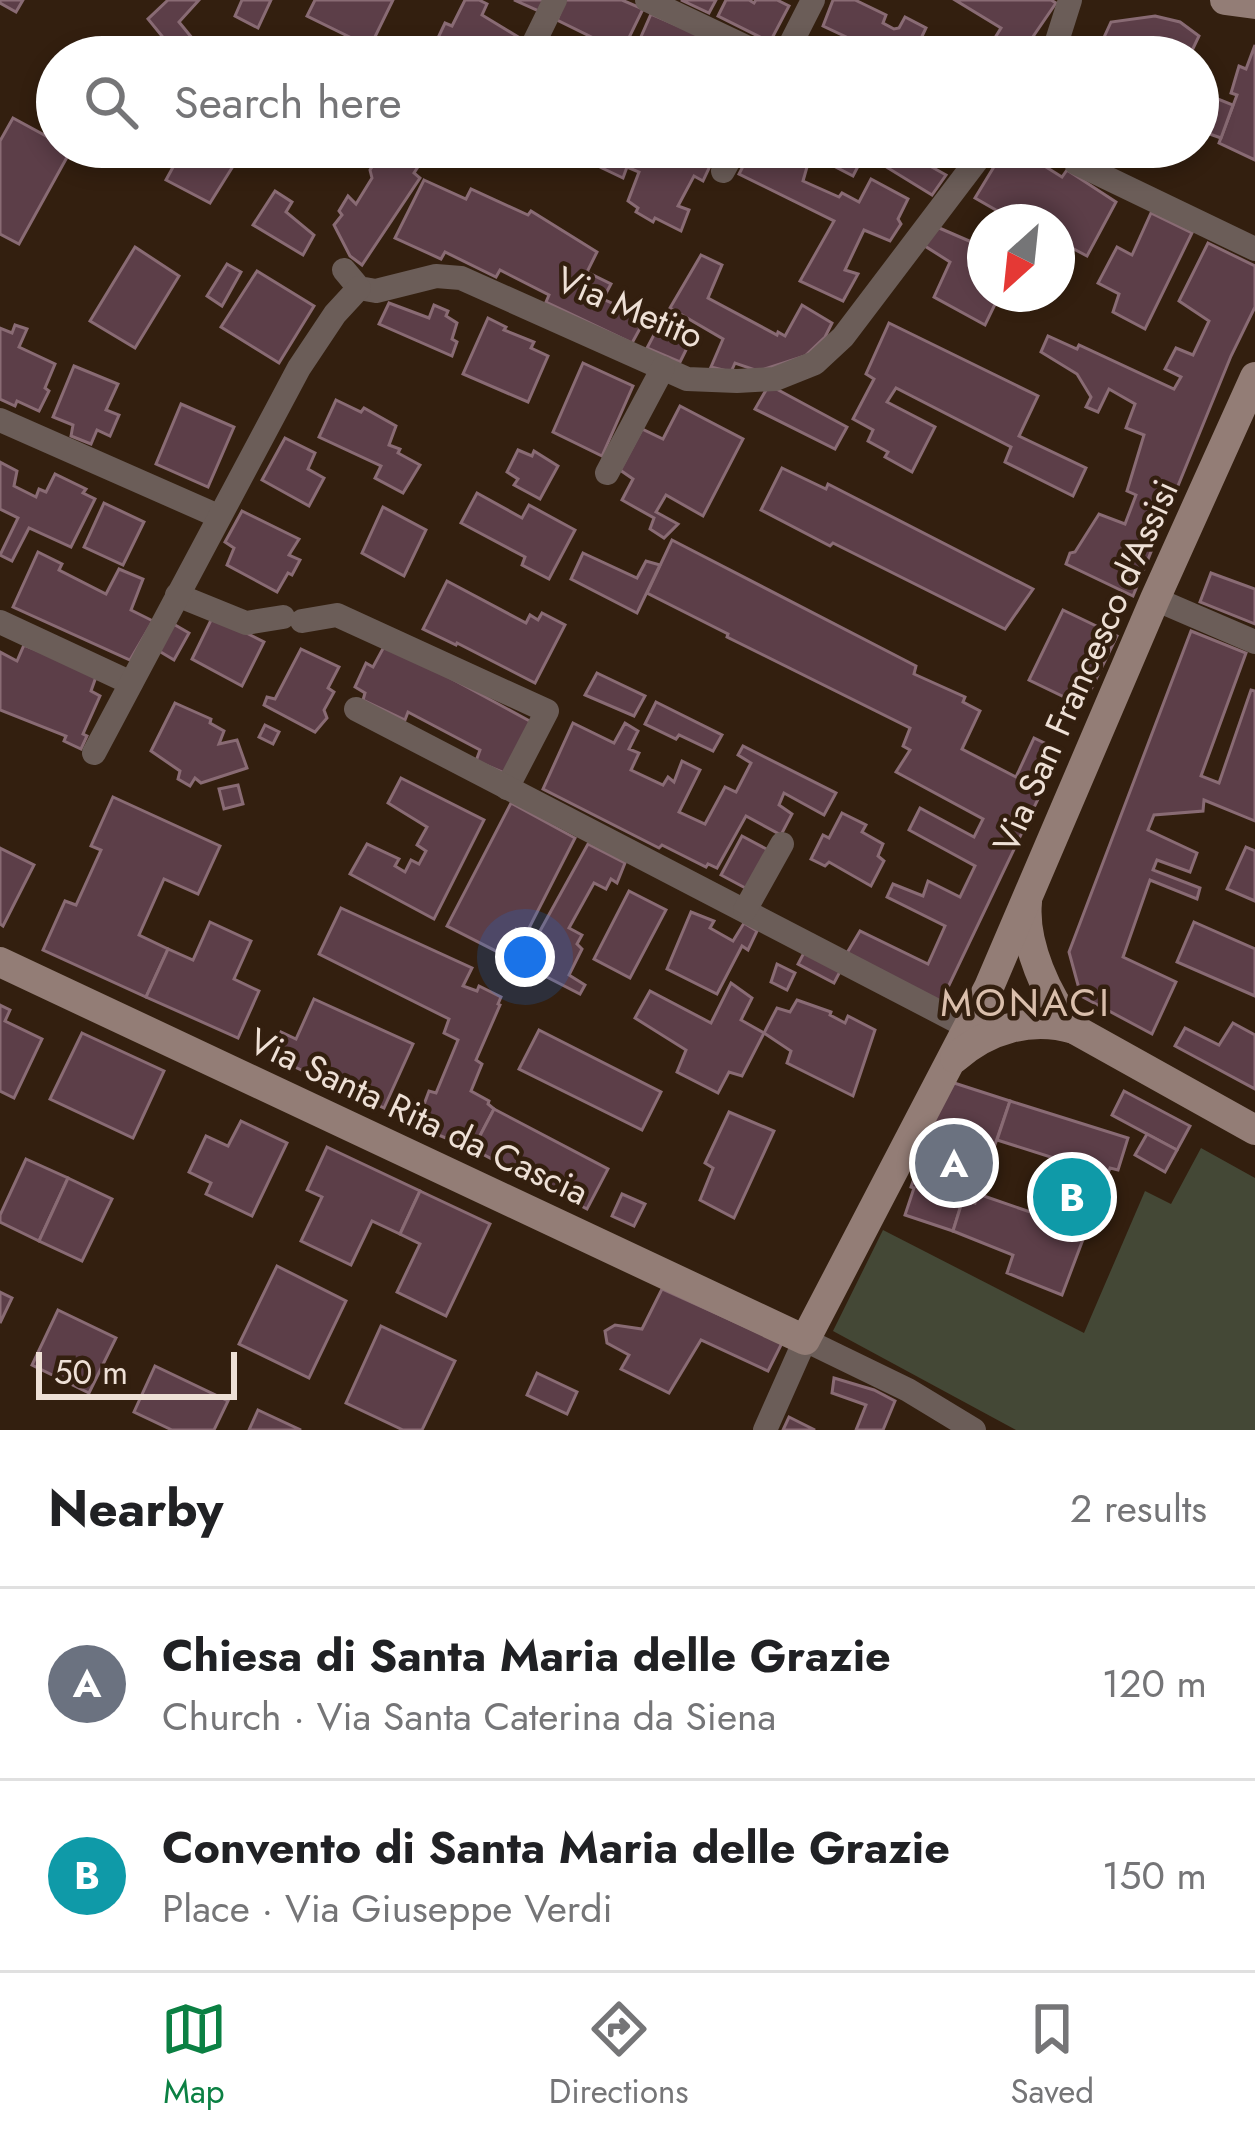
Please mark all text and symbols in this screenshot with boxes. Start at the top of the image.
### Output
search box [36,36,1219,168]
icon: search [78,69,144,135]
text: Search here [174,70,402,135]
north arrow [967,204,1075,312]
street label: Via Metito [548,253,712,361]
street label: Via San Francesco d'Assisi [979,471,1191,861]
your location [495,927,555,987]
district label: MONACI [940,974,1112,1031]
street label: Via Santa Rita da Cascia [241,1014,597,1218]
pin: A [915,1118,993,1208]
pin: B [1033,1152,1111,1242]
scale bar [36,1346,237,1399]
text: 50 m [54,1349,128,1396]
text: Nearby [48,1471,223,1545]
text: 2 results [1070,1480,1207,1537]
text: Chiesa di Santa Maria delle Grazie [162,1623,891,1688]
text: A [73,1655,101,1712]
text: 120 m [1102,1655,1207,1712]
text: Church · Via Santa Caterina da Siena [162,1688,776,1745]
text: Convento di Santa Maria delle Grazie [162,1815,950,1880]
text: B [74,1847,100,1904]
text: 150 m [1102,1847,1207,1904]
text: Place · Via Giuseppe Verdi [162,1880,613,1937]
tab: Map [161,1996,227,2115]
tab: Directions [549,1996,689,2115]
tab: Saved [1010,1996,1094,2115]

